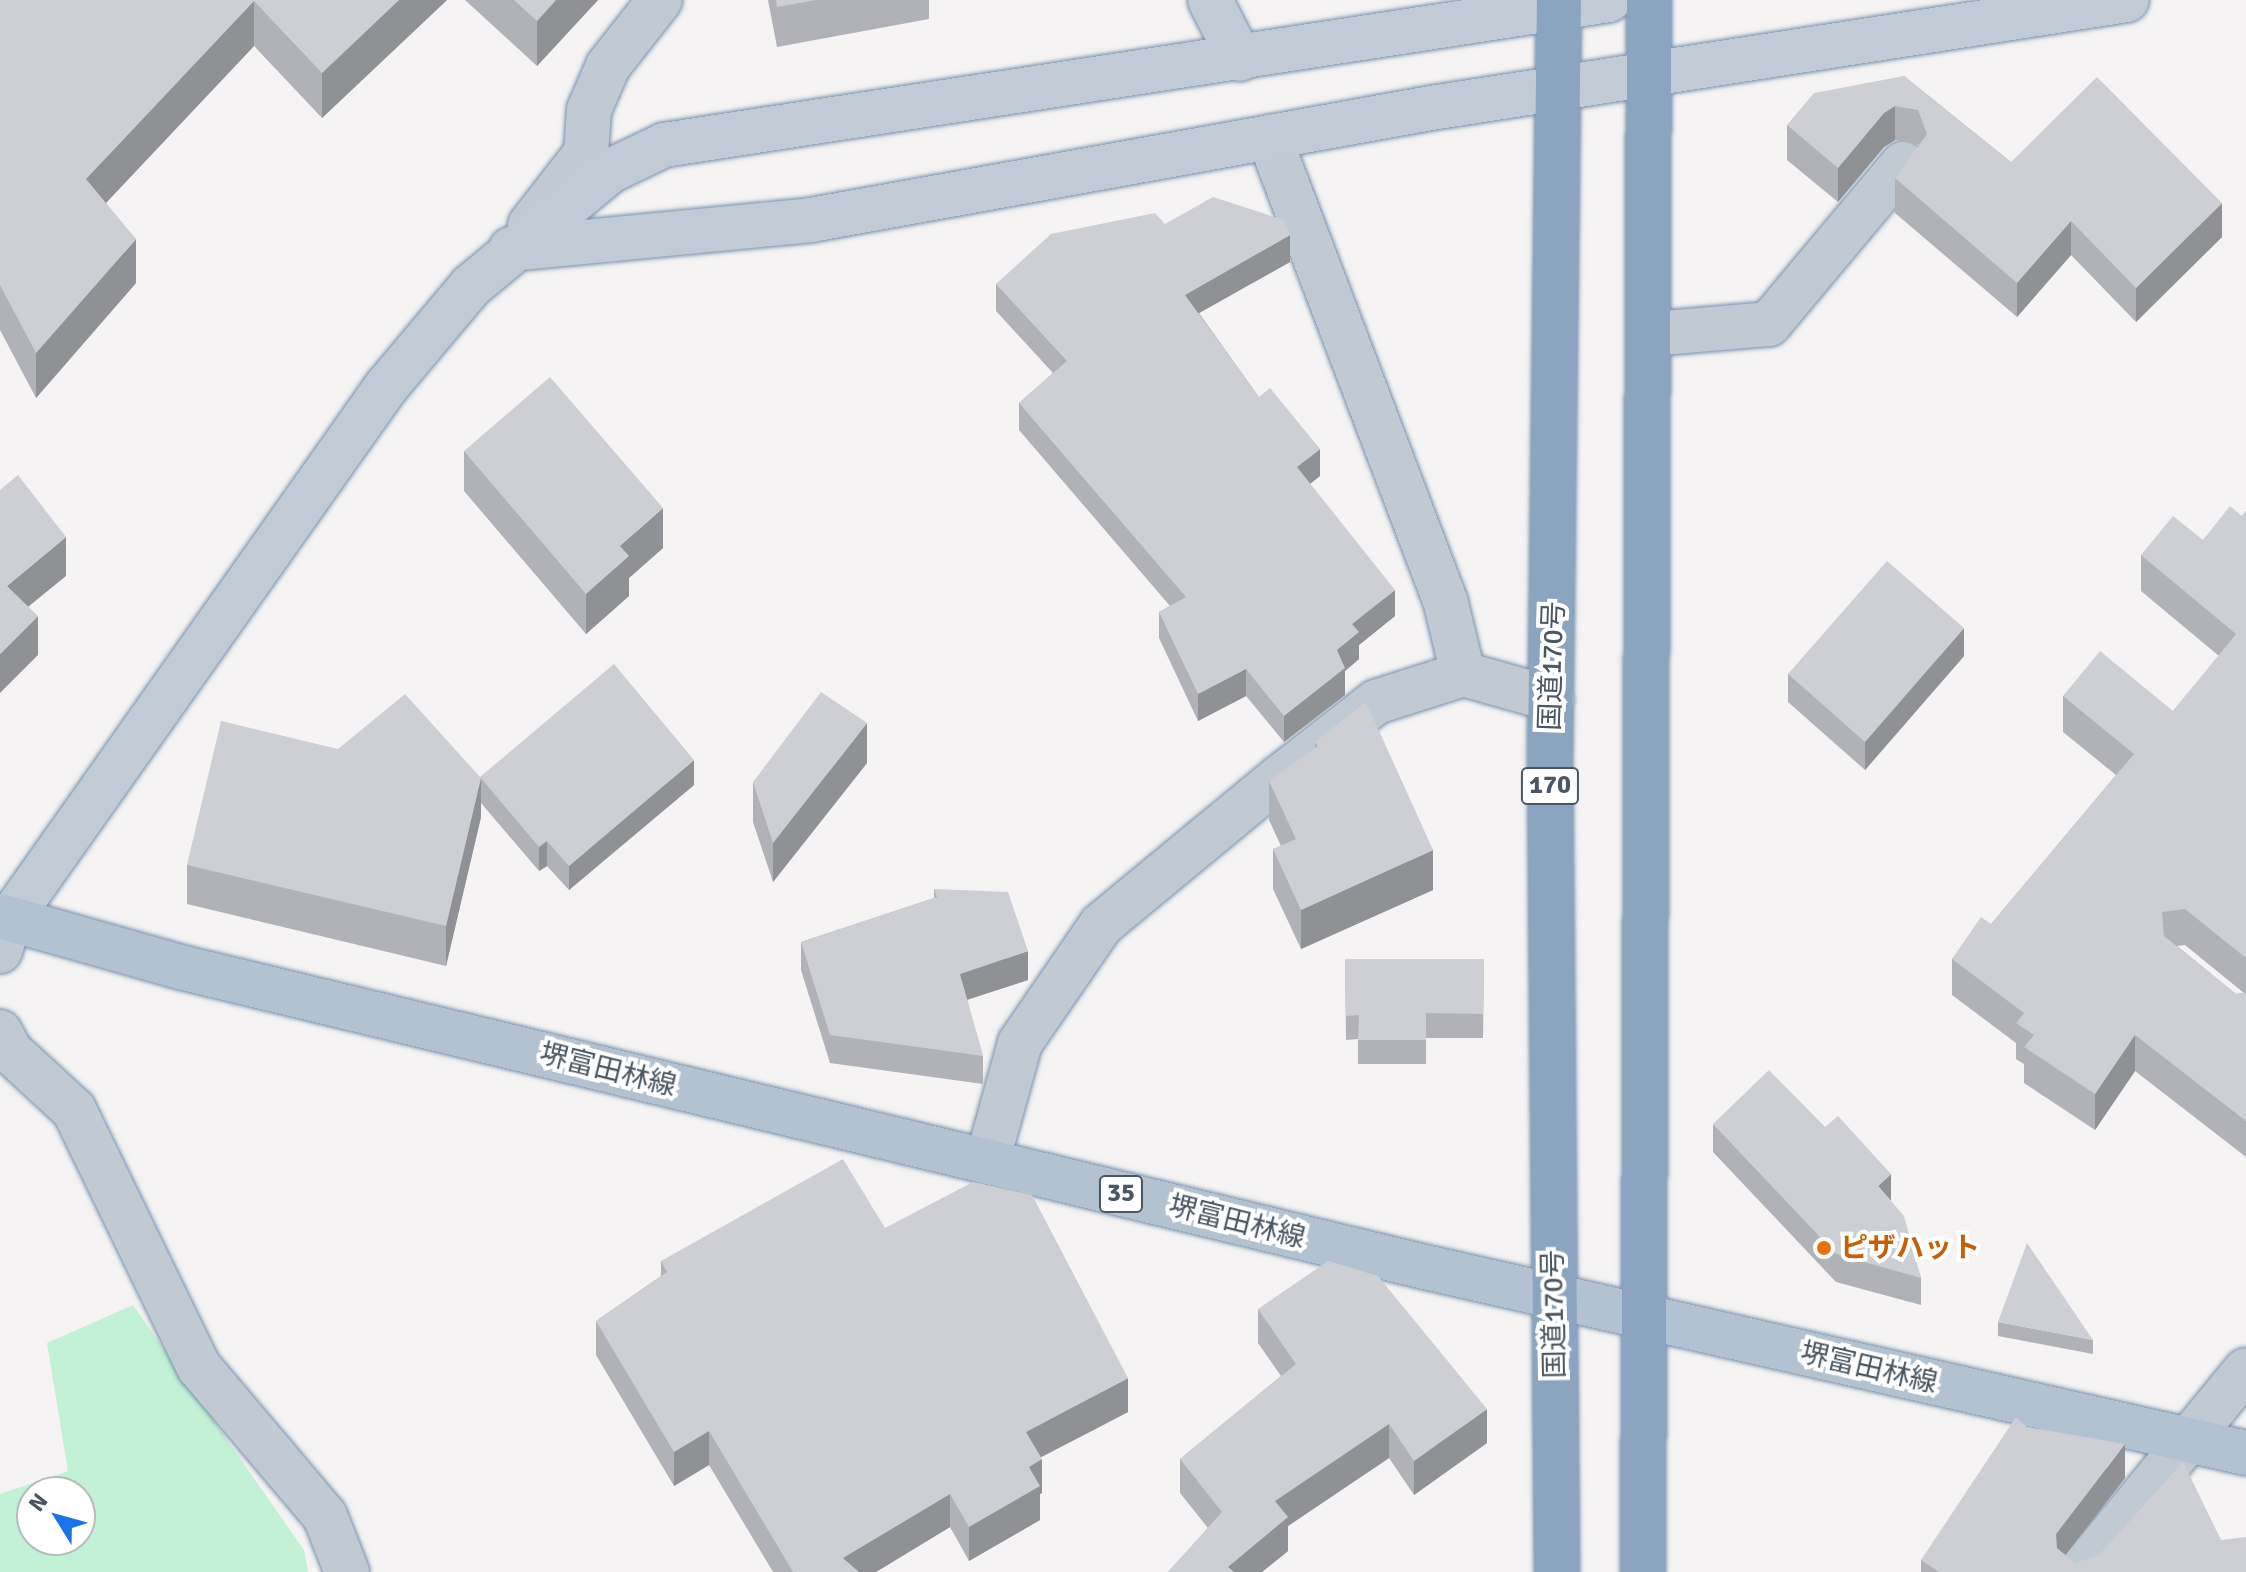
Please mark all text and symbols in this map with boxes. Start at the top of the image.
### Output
street label: 国道170号 [1533,601,1571,731]
road number: 170 [1520,764,1580,808]
street label: 堺富田林線 [536,1037,680,1103]
road number: 35 [1097,1172,1145,1216]
street label: 堺富田林線 [1165,1189,1309,1255]
place label: ピザハット [1840,1231,1980,1265]
marker: ピザハット [1815,1239,1833,1257]
street label: 国道170号 [1536,1249,1572,1379]
street label: 堺富田林線 [1797,1336,1941,1400]
north arrow [16,1476,96,1556]
text: N [23,1488,53,1517]

